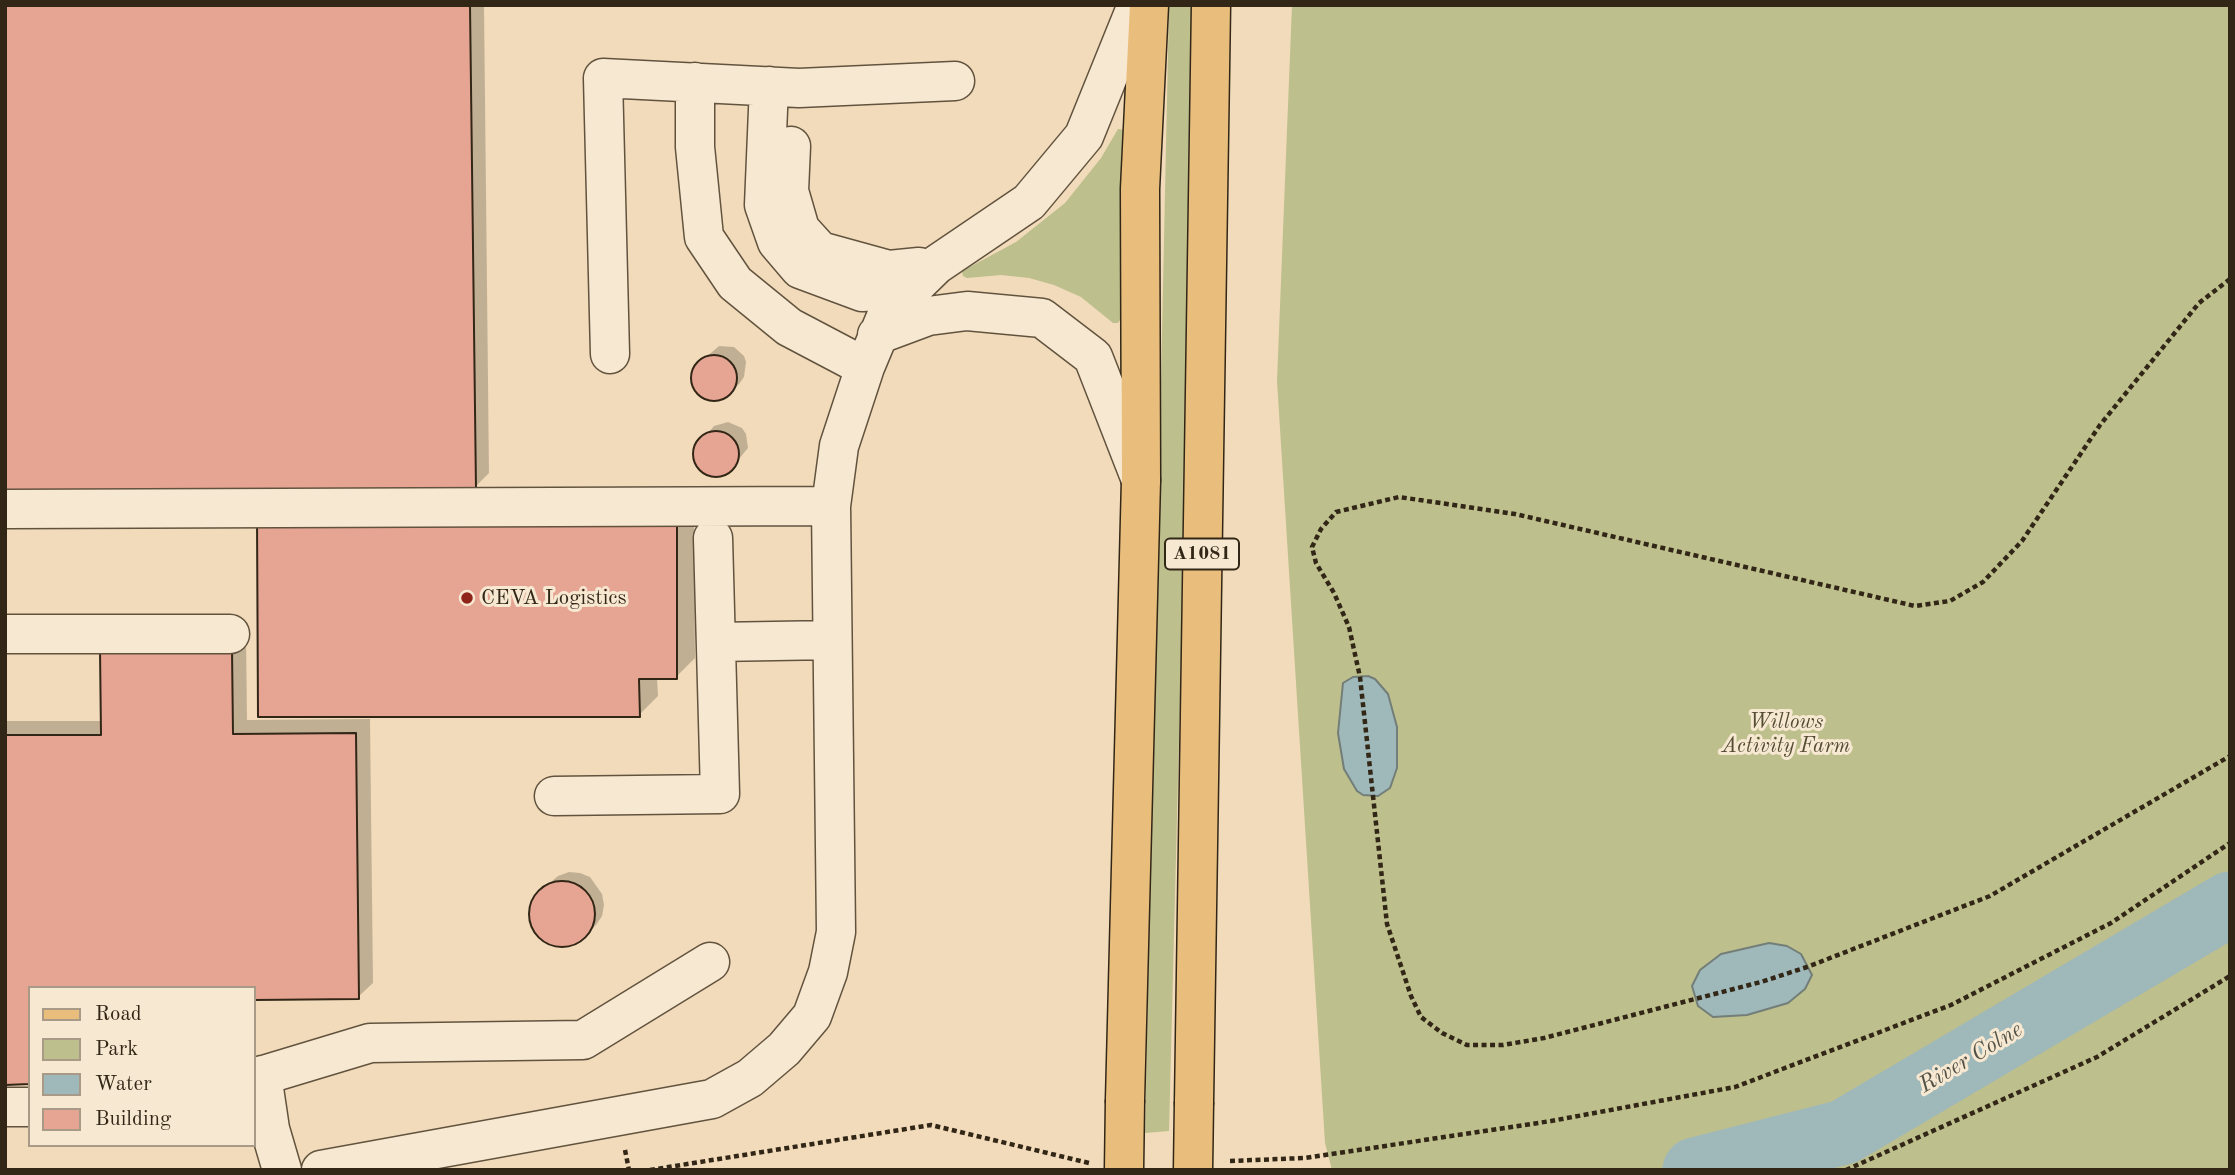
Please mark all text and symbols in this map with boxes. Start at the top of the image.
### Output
road number: A1081 [1165,538,1239,569]
place label: CEVA Logistics [481,585,627,611]
marker: CEVA Logistics [459,590,475,606]
park label: Willows Activity Farm [1722,709,1850,759]
legend [28,986,256,1147]
text: Road [95,1004,142,1025]
water label: River Colne [1914,1016,2028,1100]
text: Park [95,1039,138,1060]
text: Water [95,1074,152,1095]
text: Building [95,1109,171,1130]

